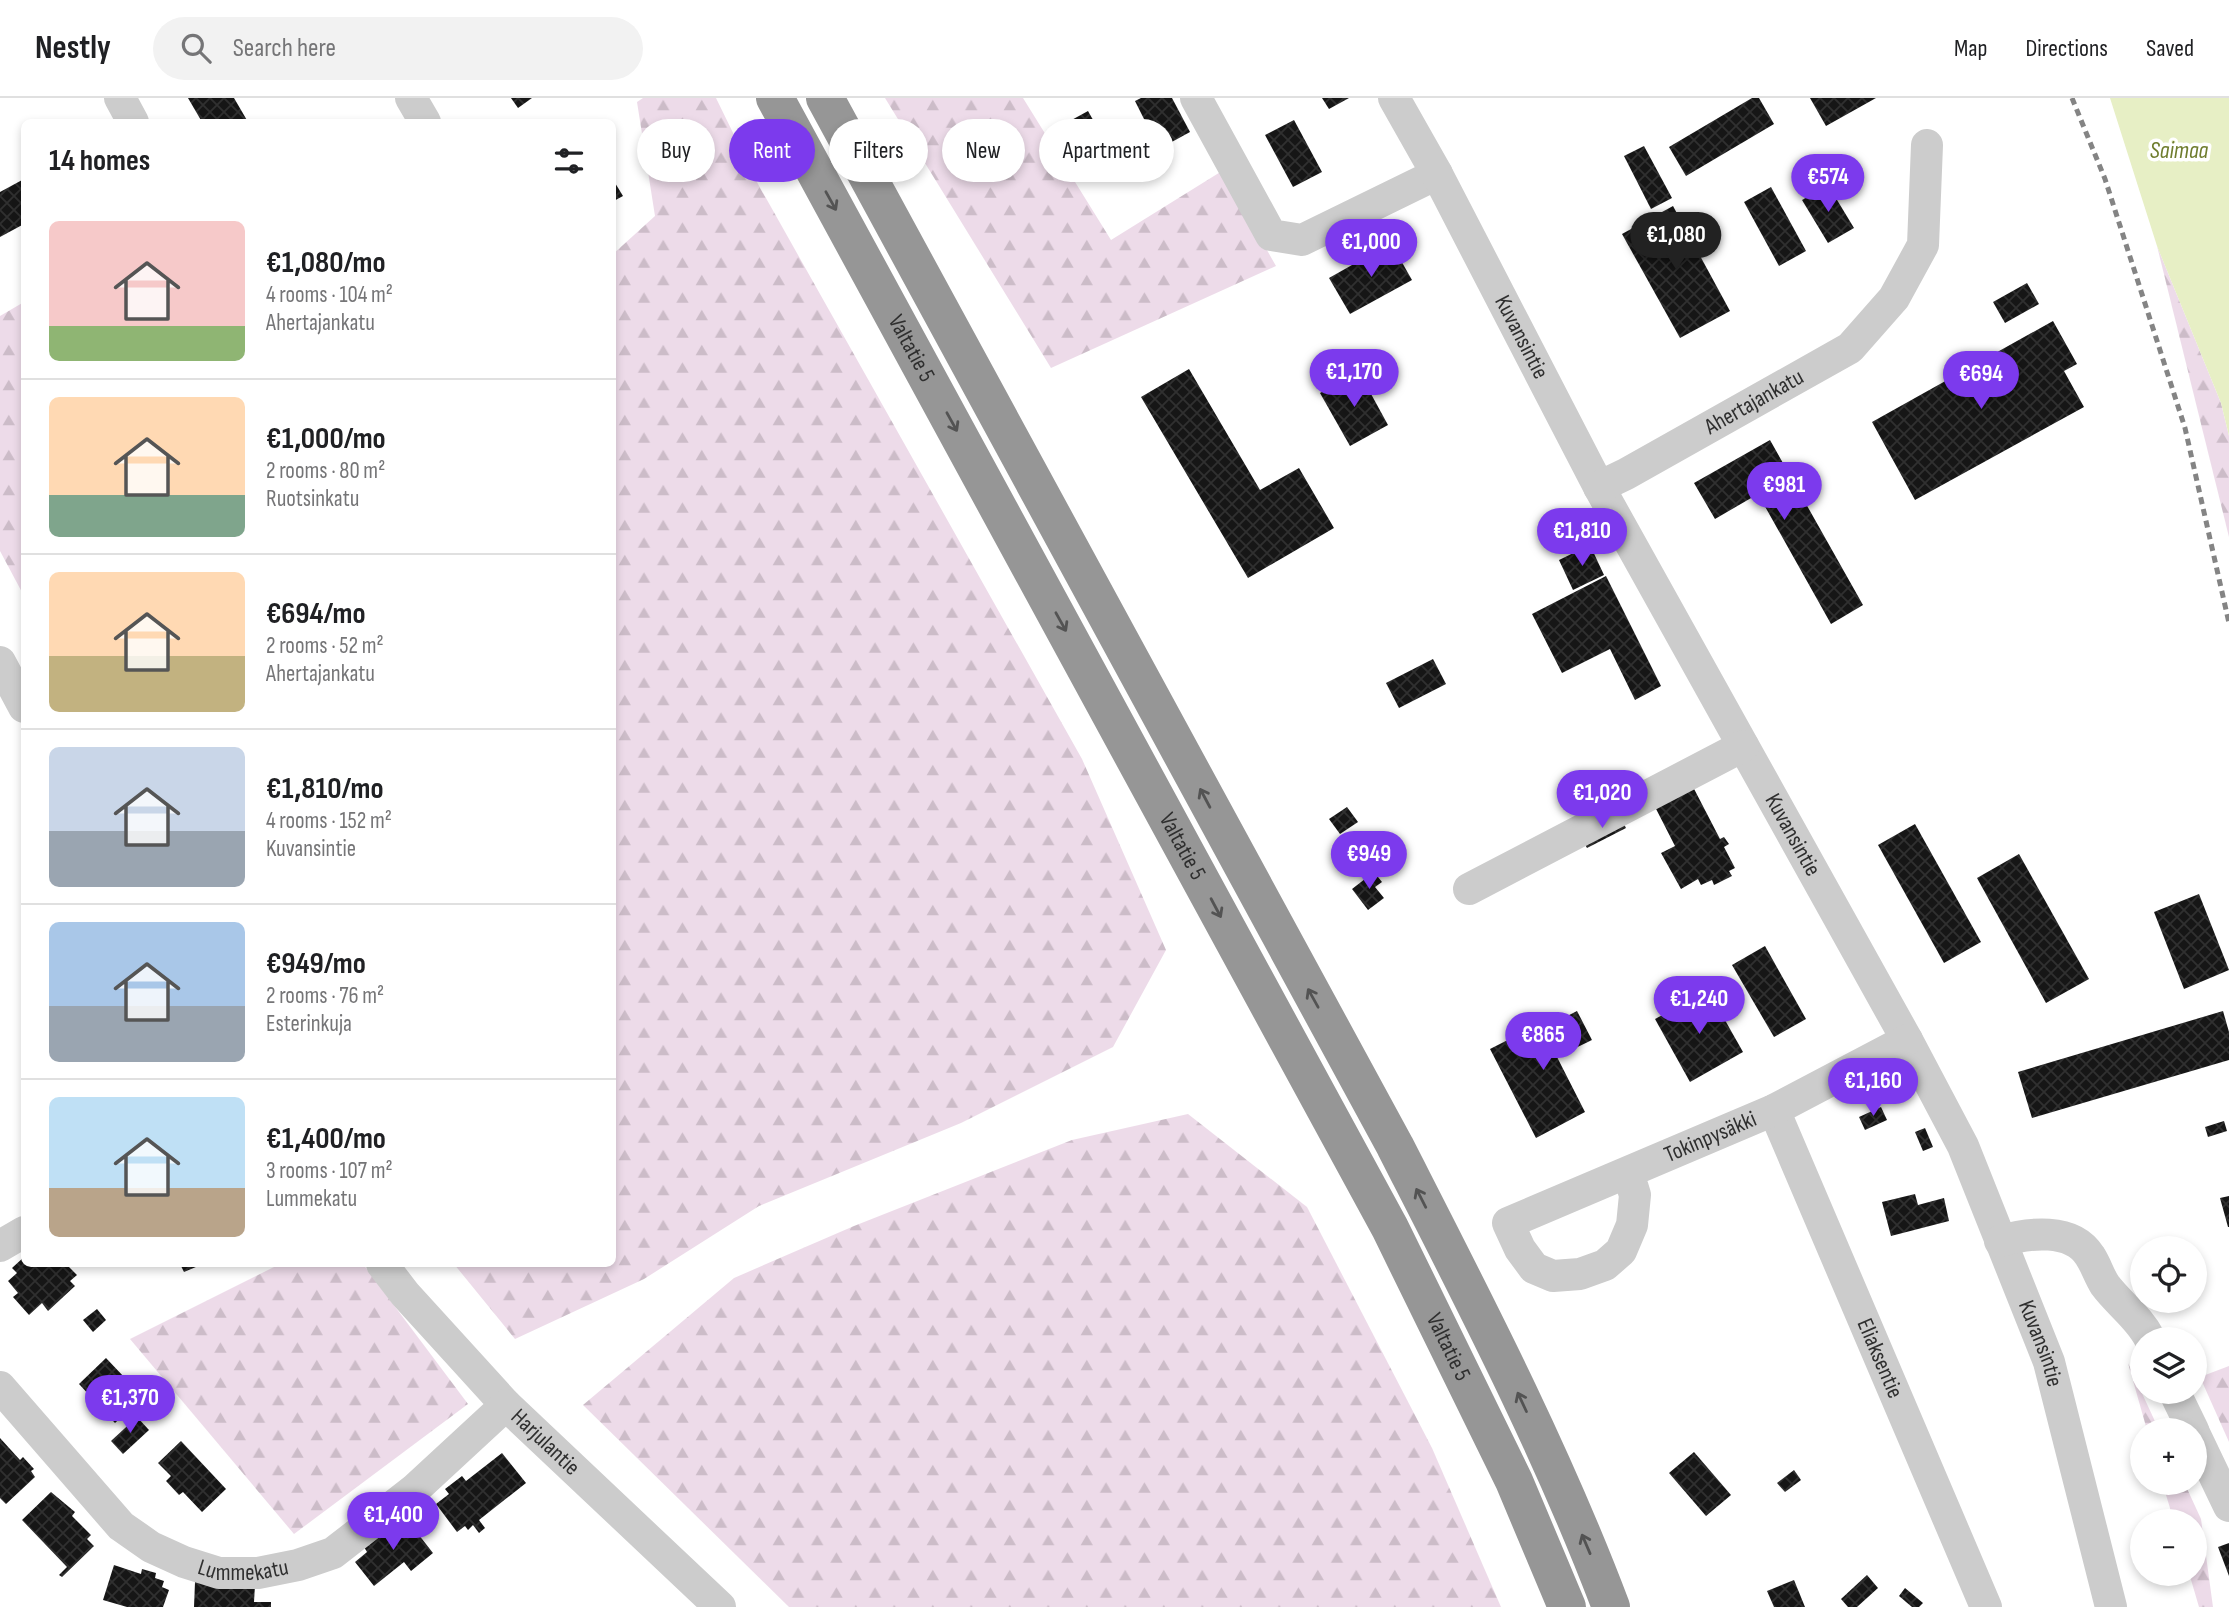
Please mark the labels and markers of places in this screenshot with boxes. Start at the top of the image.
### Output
pin: €574 [1787,155,1869,214]
pin: €1,080 [1619,212,1733,272]
pin: €1,000 [1314,220,1428,279]
pin: €1,170 [1297,350,1411,409]
pin: €694 [1940,352,2022,411]
pin: €981 [1743,462,1825,522]
pin: €1,810 [1525,508,1639,568]
pin: €1,020 [1545,770,1659,830]
pin: €949 [1328,832,1410,891]
pin: €1,240 [1642,976,1756,1036]
pin: €865 [1502,1012,1584,1072]
pin: €1,160 [1816,1058,1930,1118]
pin: €1,370 [73,1376,187,1435]
pin: €1,400 [336,1492,450,1552]

